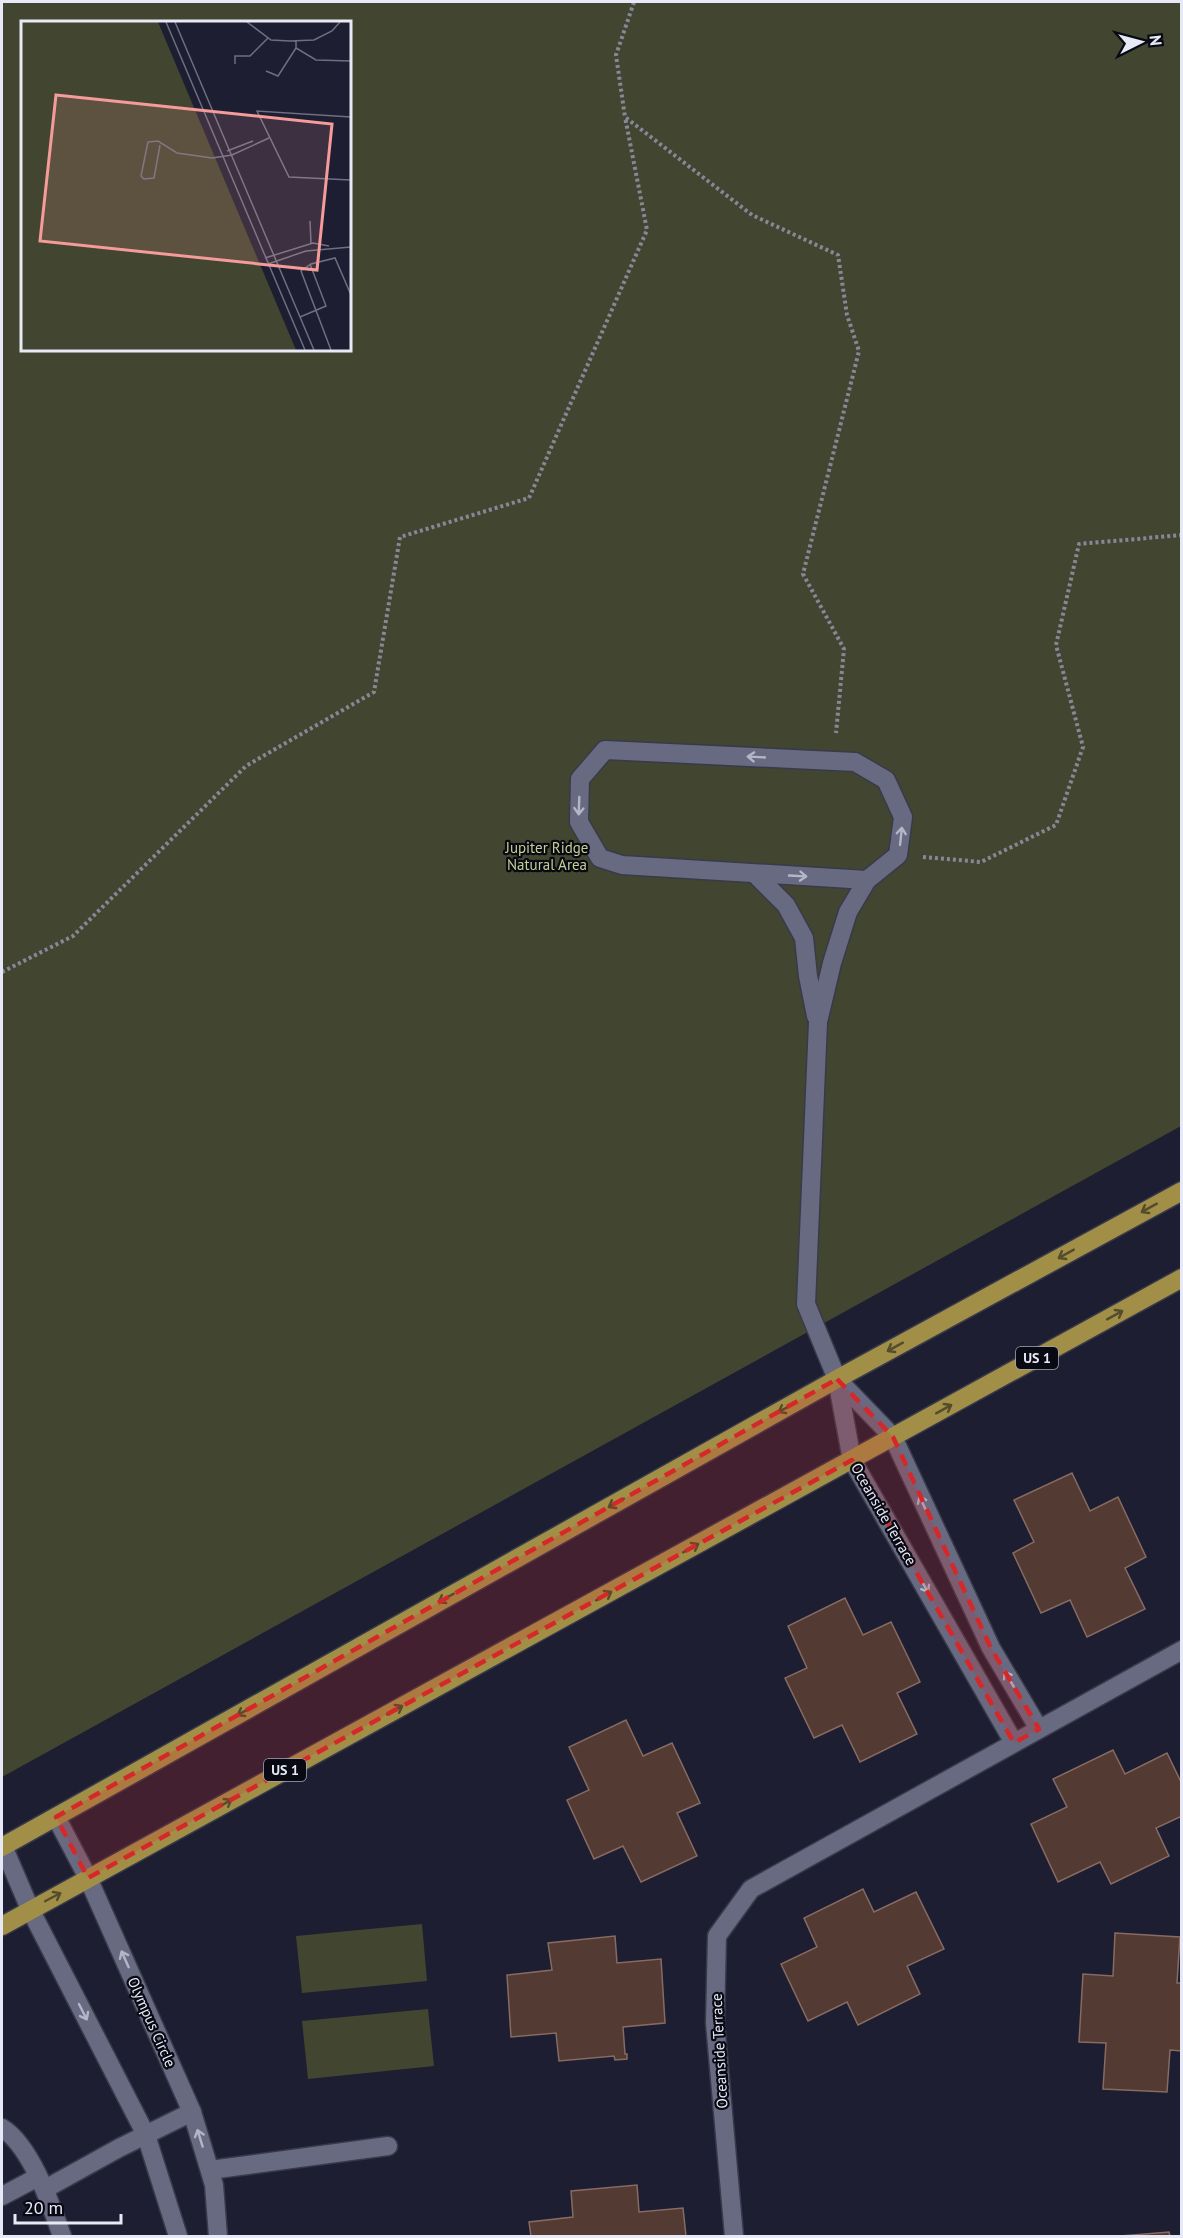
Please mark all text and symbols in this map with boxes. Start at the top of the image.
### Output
north arrow [1111,12,1171,72]
inset map [21,21,351,351]
text: N [1145,34,1166,47]
one-way arrow [747,752,767,763]
one-way arrow [574,795,585,815]
one-way arrow [895,827,906,847]
park label: Jupiter Ridge Natural Area [505,838,588,874]
one-way arrow [788,871,808,882]
one-way arrow [1141,1203,1159,1214]
one-way arrow [1058,1248,1075,1260]
one-way arrow [1105,1309,1123,1320]
one-way arrow [887,1341,904,1353]
road number: US 1 [1016,1347,1058,1369]
one-way arrow [778,1402,795,1414]
one-way arrow [935,1403,952,1415]
street label: Oceanside Terrace [847,1459,921,1569]
one-way arrow [917,1496,929,1514]
one-way arrow [608,1497,625,1509]
one-way arrow [682,1542,699,1554]
one-way arrow [919,1576,931,1593]
one-way arrow [595,1590,612,1602]
one-way arrow [438,1593,455,1605]
one-way arrow [1003,1671,1015,1688]
one-way arrow [386,1704,403,1716]
one-way arrow [237,1705,254,1717]
road number: US 1 [264,1759,306,1781]
one-way arrow [215,1798,232,1810]
one-way arrow [43,1891,61,1902]
one-way arrow [118,1950,130,1968]
street label: Olympus Circle [124,1974,180,2070]
street label: Oceanside Terrace [706,1993,732,2109]
one-way arrow [78,2003,89,2021]
one-way arrow [194,2129,205,2148]
scale bar [15,2187,122,2225]
text: 20 m [24,2196,63,2219]

